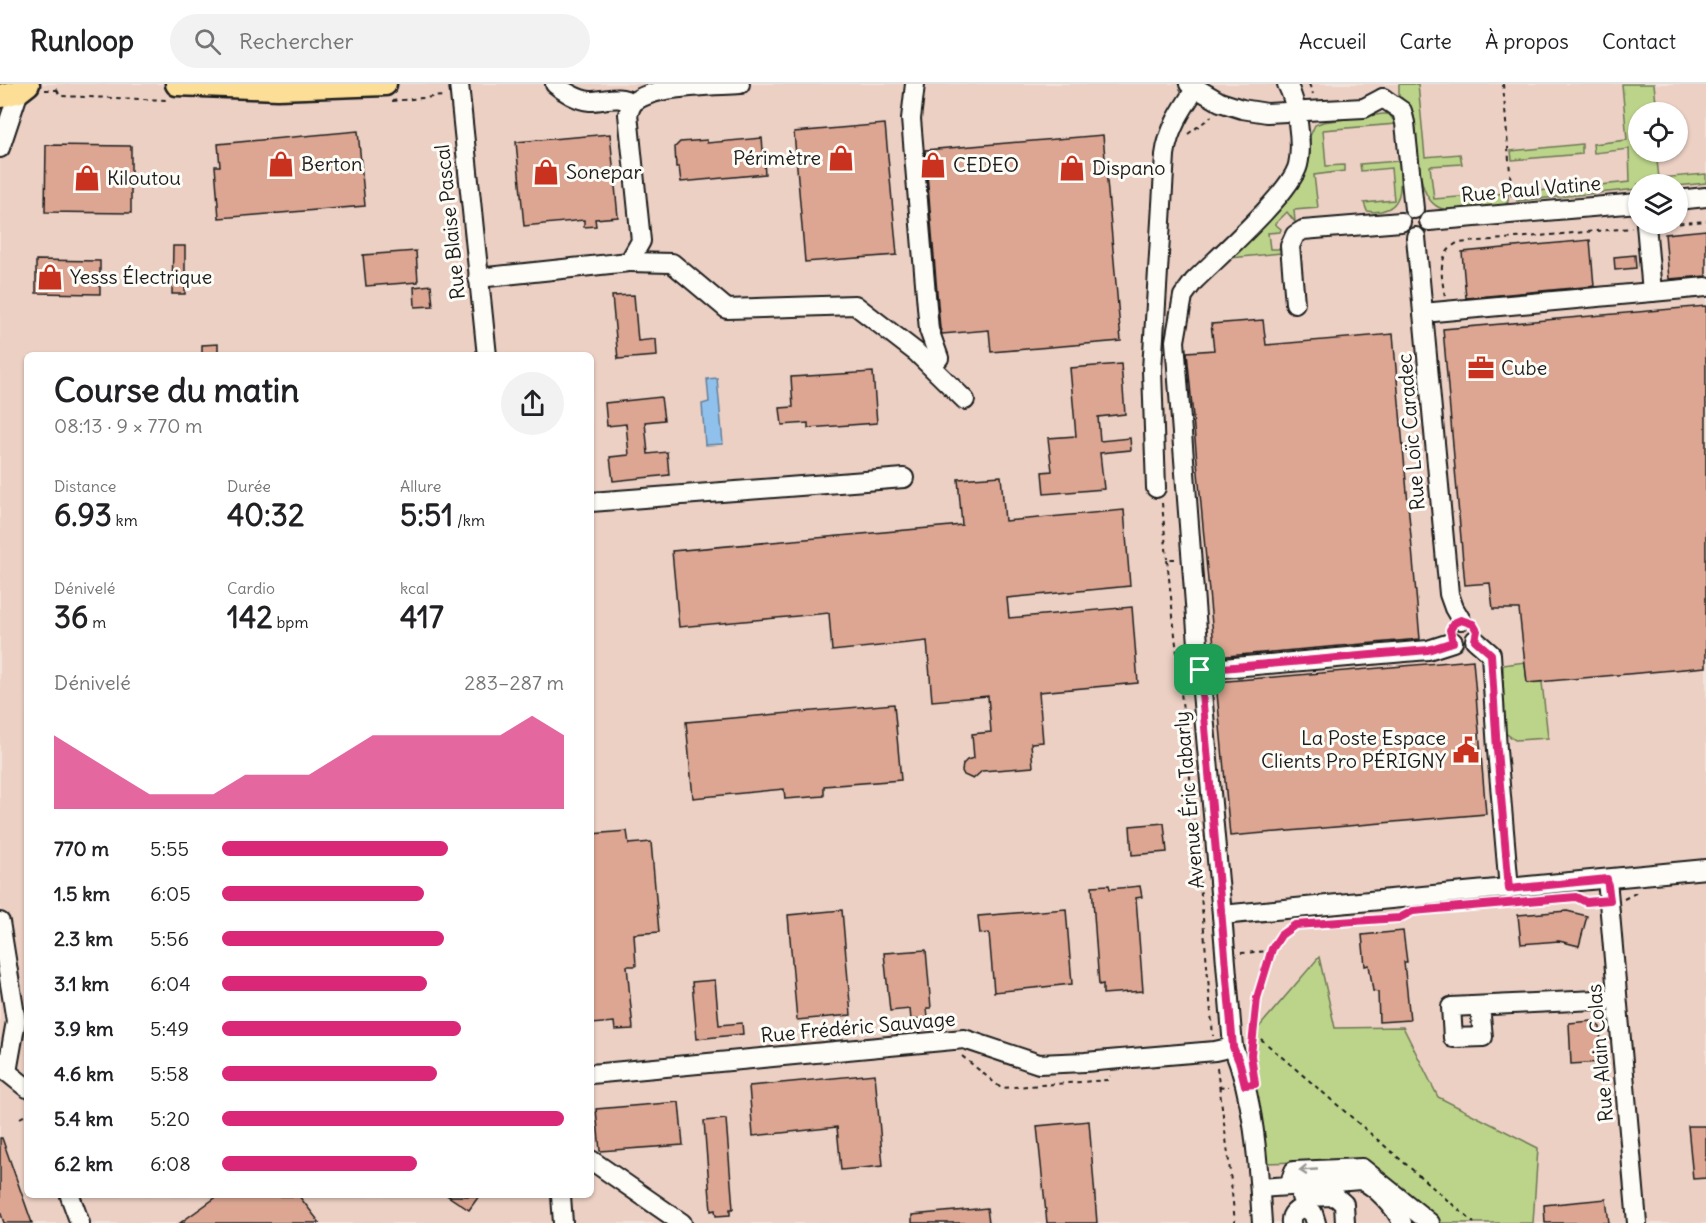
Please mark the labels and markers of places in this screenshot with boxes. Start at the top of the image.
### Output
shop icon: Périmètre [826,143,856,173]
place label: Périmètre [733,145,821,170]
shop icon: Berton [266,149,296,179]
shop icon: CEDEO [918,150,948,180]
place label: Berton [301,151,363,176]
place label: CEDEO [953,152,1019,177]
shop icon: Dispano [1057,153,1087,183]
place label: Dispano [1092,155,1165,180]
shop icon: Sonepar [531,157,561,187]
place label: Sonepar [566,159,642,184]
shop icon: Kiloutou [72,163,102,193]
place label: Kiloutou [107,165,181,190]
shop icon: Yesss Électrique [35,262,65,292]
place label: Yesss Électrique [70,264,212,289]
office icon: Cube [1466,353,1496,383]
place label: Cube [1501,355,1547,380]
pin [1174,644,1225,695]
place label: La Poste Espace Clients Pro PÉRIGNY [1261,725,1446,773]
public building icon: La Poste Espace Clients Pro PÉRIGNY [1451,735,1481,765]

